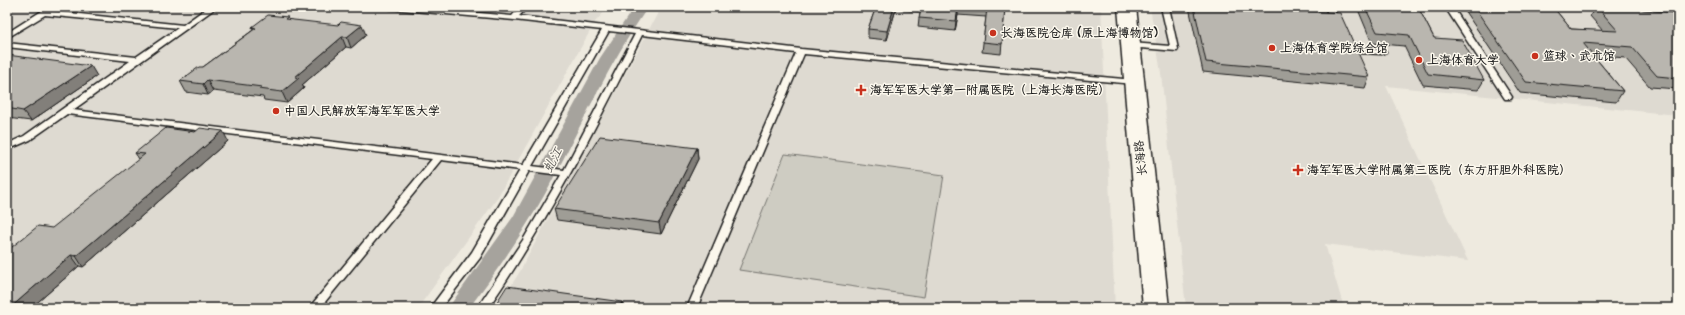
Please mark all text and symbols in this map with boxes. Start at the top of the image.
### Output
place label: 长海医院仓库 (原上海博物馆) [1001,25,1158,42]
marker: 长海医院仓库 (原上海博物馆) [988,28,998,38]
place label: 上海体育学院综合馆 [1280,40,1388,57]
marker: 上海体育学院综合馆 [1267,43,1277,53]
place label: 篮球、武术馆 [1543,48,1615,65]
marker: 篮球、武术馆 [1530,51,1540,61]
place label: 上海体育大学 [1427,52,1499,69]
marker: 上海体育大学 [1414,55,1424,65]
place label: 海军军医大学第一附属医院（上海长海医院） [870,82,1110,99]
marker: 海军军医大学第一附属医院（上海长海医院） [855,84,867,96]
place label: 中国人民解放军海军军医大学 [284,103,440,120]
marker: 中国人民解放军海军军医大学 [271,106,281,116]
street label: 长海路 [1131,139,1151,177]
water label: 虬江 [539,143,568,176]
place label: 海军军医大学附属第三医院（东方肝胆外科医院） [1307,162,1571,179]
marker: 海军军医大学附属第三医院（东方肝胆外科医院） [1292,164,1304,176]

